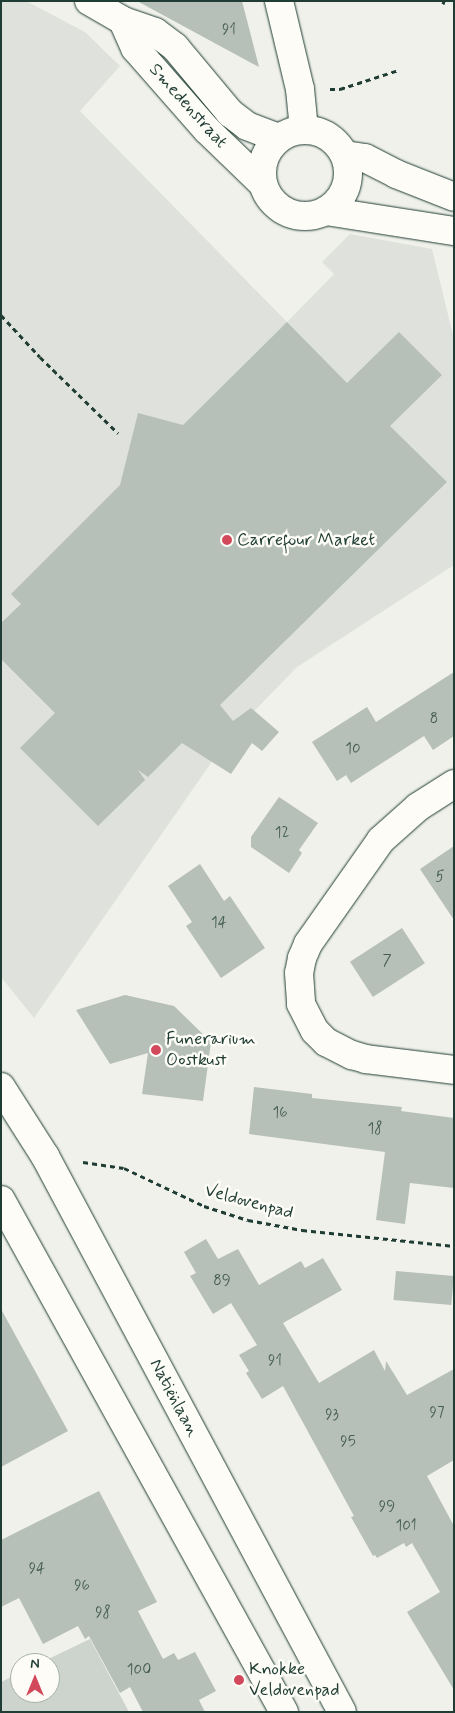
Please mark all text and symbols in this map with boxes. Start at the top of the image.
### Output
house number: 91 [222,22,236,40]
street label: Smedenstraat [144,59,232,153]
place label: Carrefour Market [237,529,377,551]
marker: Carrefour Market [221,534,233,546]
house number: 8 [430,711,438,729]
house number: 10 [345,741,361,759]
house number: 12 [275,825,289,843]
house number: 5 [436,869,444,887]
house number: 14 [211,915,227,933]
house number: 7 [382,953,392,971]
place label: Funerarium Oostkust [166,1029,256,1072]
marker: Funerarium Oostkust [150,1044,162,1056]
house number: 16 [273,1105,287,1123]
house number: 18 [368,1121,382,1139]
street label: Veldovenpad [202,1180,296,1224]
house number: 89 [213,1273,231,1291]
house number: 91 [268,1353,282,1371]
street label: Natiënlaan [144,1355,204,1441]
house number: 97 [430,1405,444,1423]
house number: 93 [325,1407,339,1425]
house number: 95 [340,1434,356,1452]
house number: 99 [379,1499,395,1517]
house number: 101 [395,1518,417,1536]
house number: 94 [29,1561,45,1579]
house number: 96 [74,1578,90,1596]
house number: 98 [95,1605,111,1623]
north arrow [10,1653,60,1703]
text: N [30,1655,40,1673]
place label: Knokke Veldovenpad [249,1659,340,1702]
house number: 100 [127,1662,151,1680]
marker: Knokke Veldovenpad [233,1674,245,1686]

